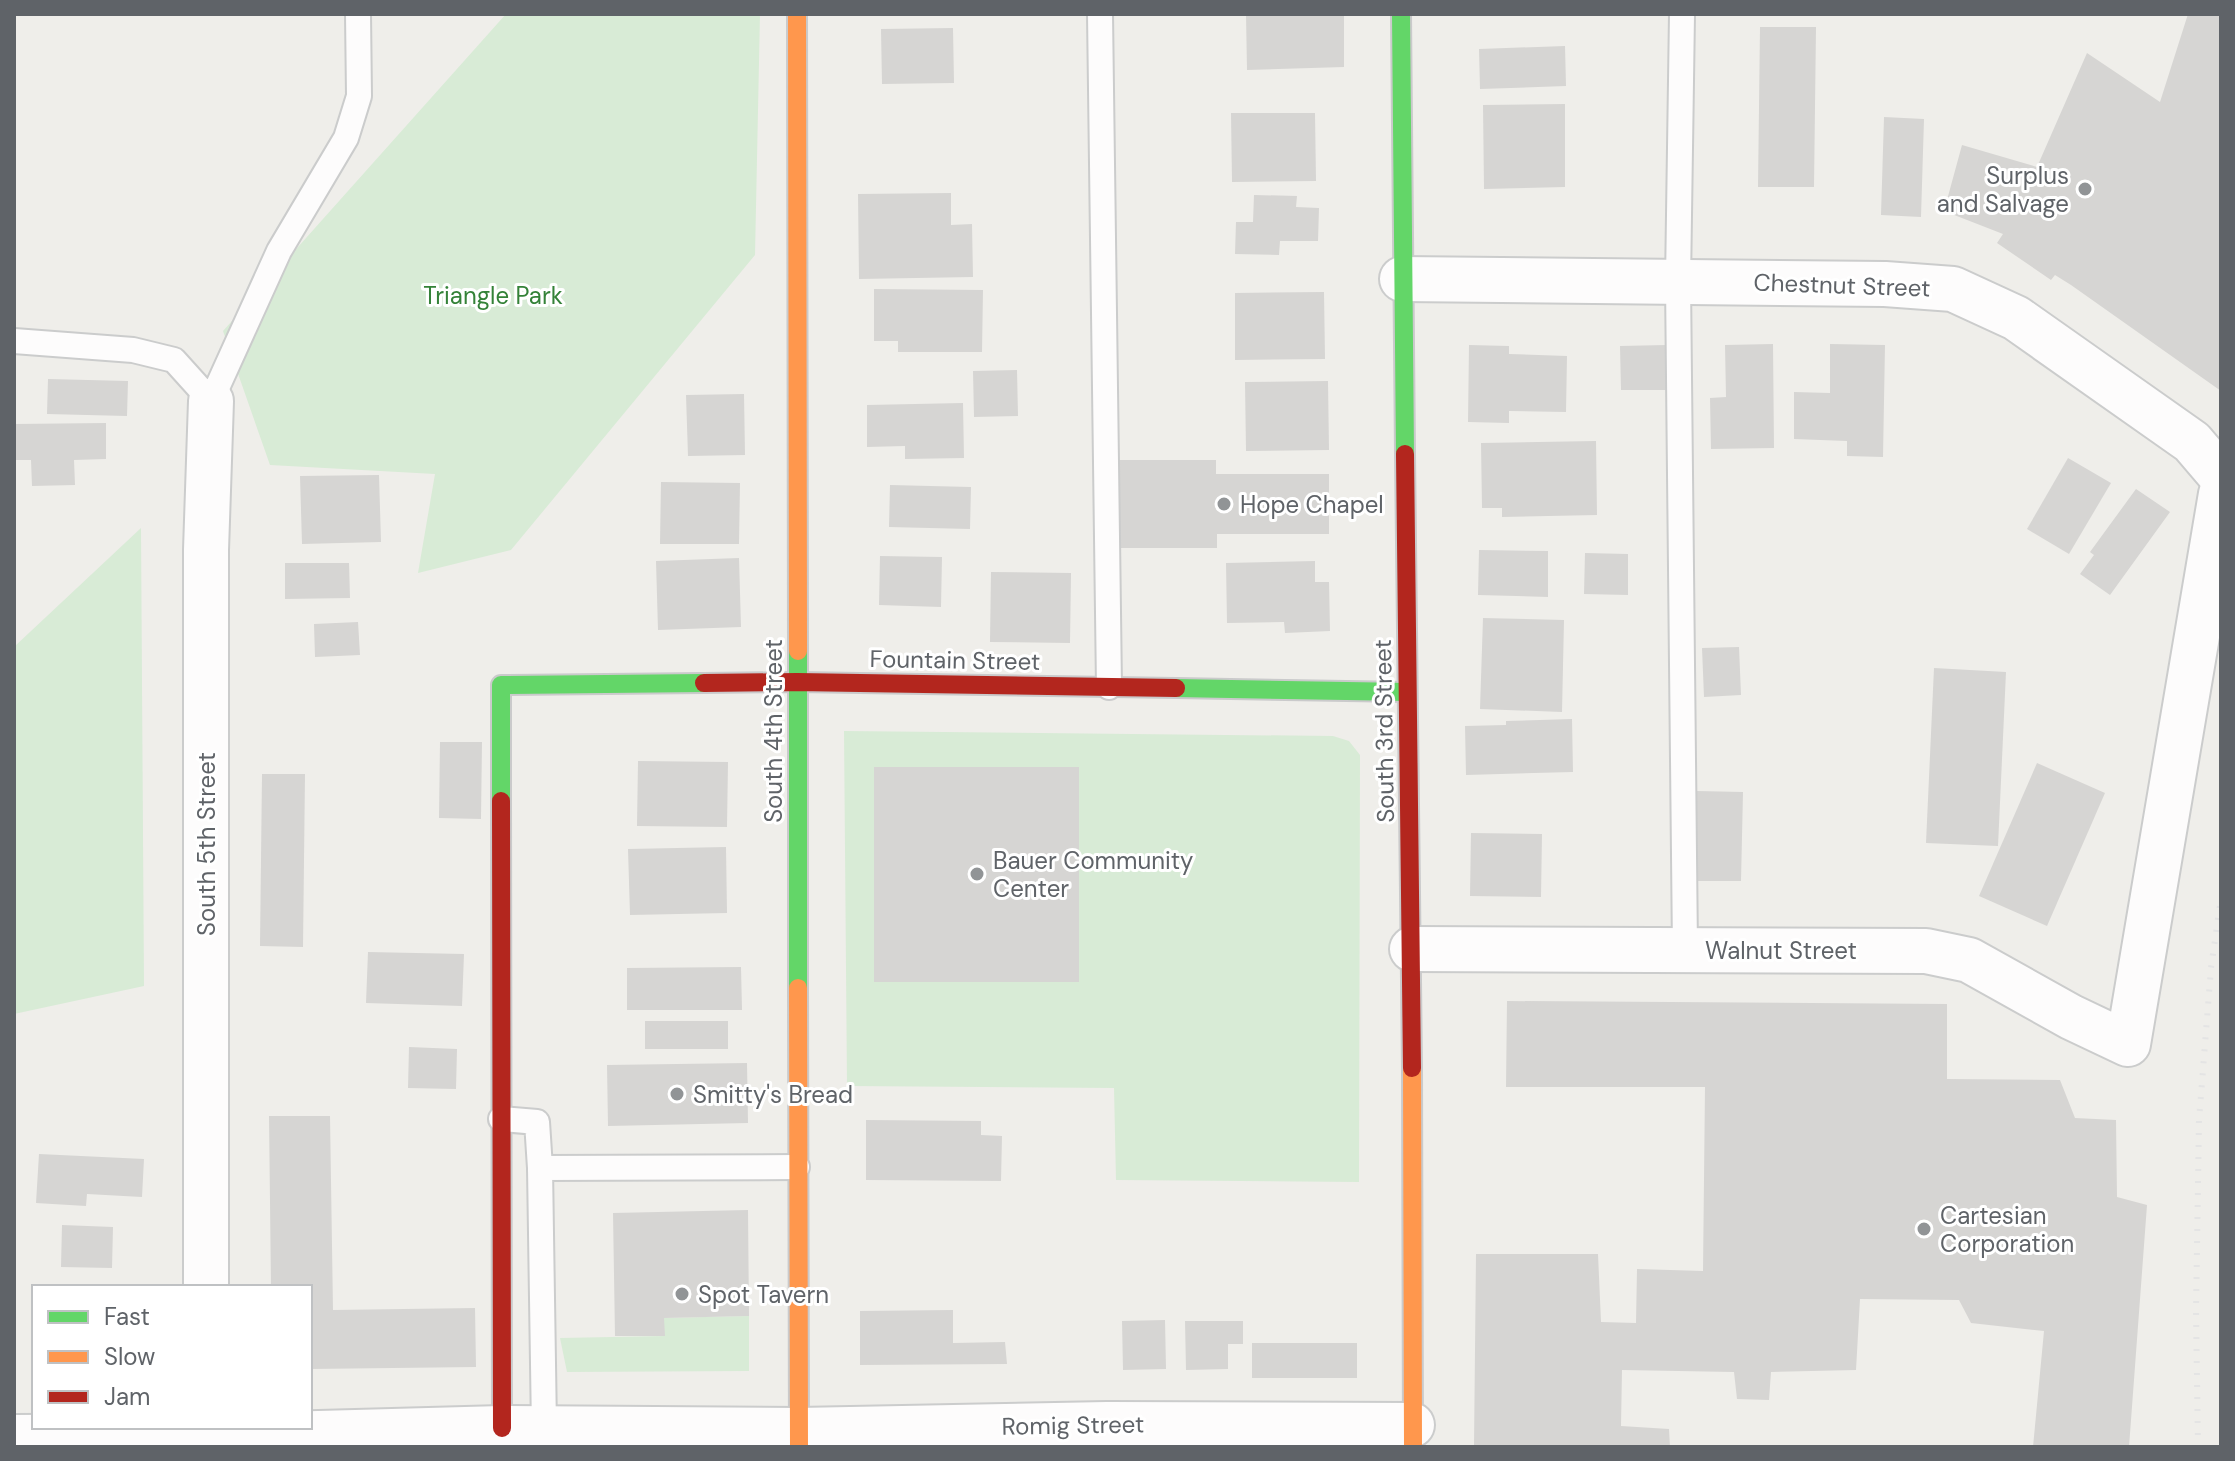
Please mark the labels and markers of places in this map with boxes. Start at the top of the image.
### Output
place label: Surplus and Salvage [1937,160,2069,219]
marker: Surplus and Salvage [2076,180,2094,198]
place label: Hope Chapel [1240,489,1384,520]
marker: Hope Chapel [1215,495,1233,513]
place label: Bauer Community Center [993,845,1193,904]
marker: Bauer Community Center [968,865,986,883]
place label: Smitty's Bread [693,1079,853,1110]
marker: Smitty's Bread [668,1085,686,1103]
place label: Cartesian Corporation [1940,1200,2074,1259]
marker: Cartesian Corporation [1915,1220,1933,1238]
place label: Spot Tavern [698,1279,829,1310]
marker: Spot Tavern [673,1285,691,1303]

